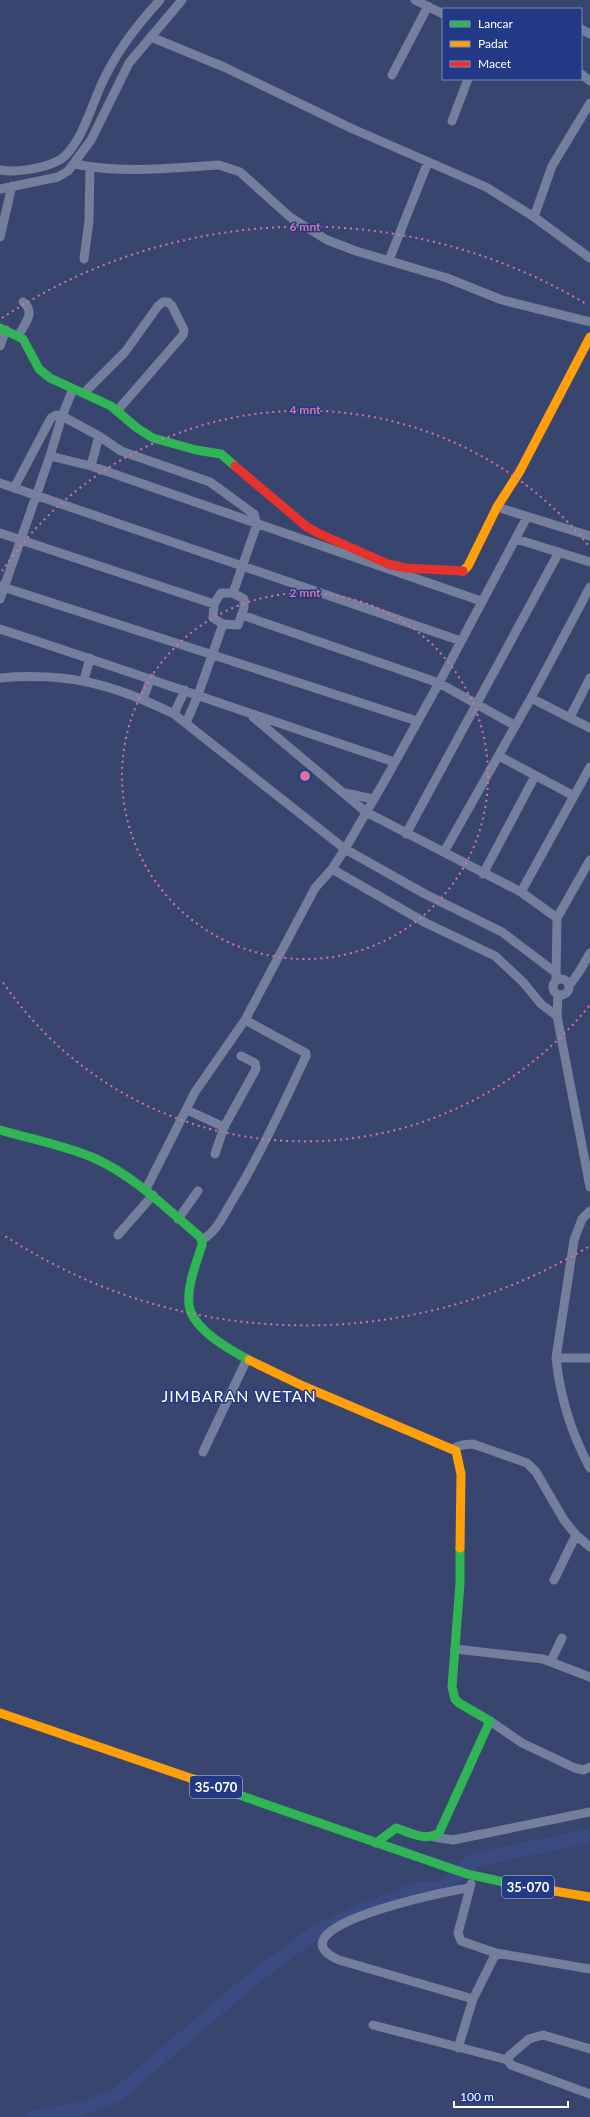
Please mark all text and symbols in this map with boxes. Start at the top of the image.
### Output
legend [442,8,582,80]
text: Lancar [478,16,514,31]
text: Padat [478,36,509,51]
text: Macet [478,56,512,71]
text: 6 mnt [289,219,321,234]
text: 4 mnt [289,402,321,417]
text: 2 mnt [289,585,321,600]
centre of rings [298,769,312,783]
district label: JIMBARAN WETAN [161,1386,317,1405]
road number: 35-070 [190,1776,242,1798]
road number: 35-070 [502,1876,554,1898]
scale bar [454,2083,568,2109]
text: 100 m [460,2089,494,2104]

